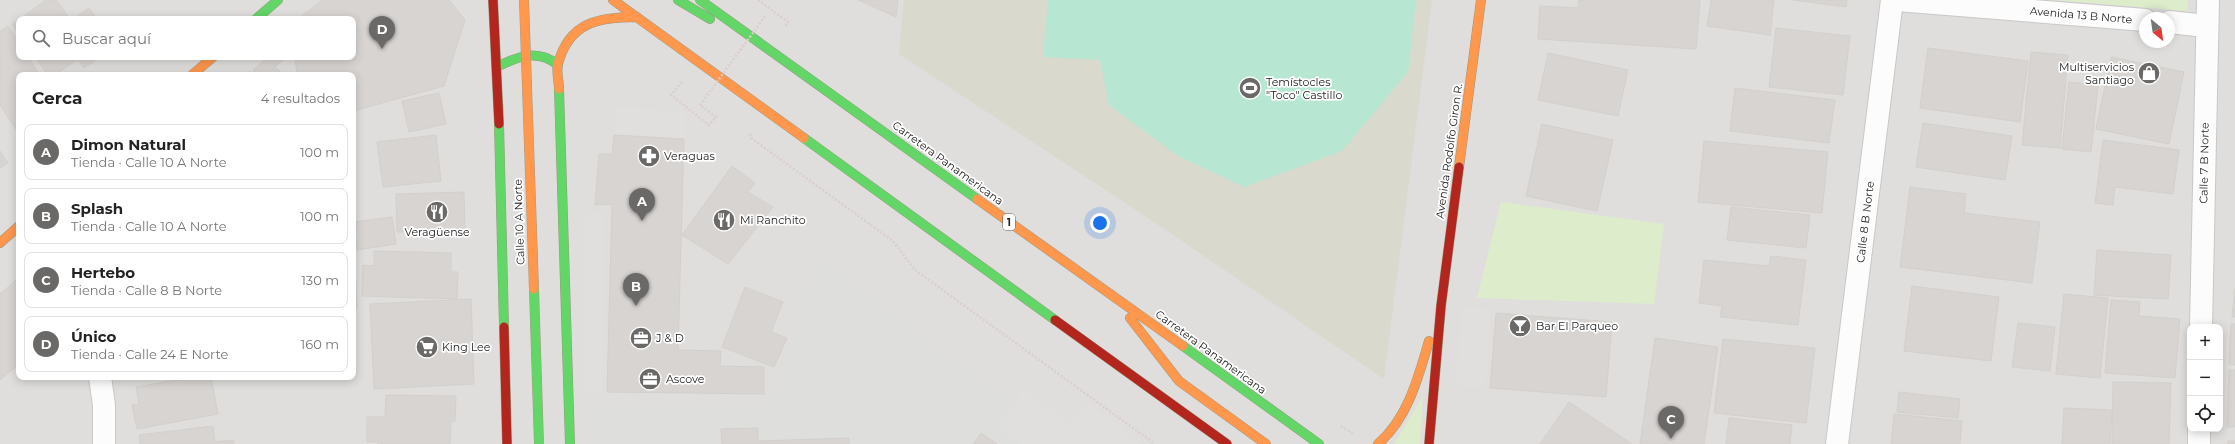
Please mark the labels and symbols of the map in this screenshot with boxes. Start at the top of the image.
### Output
street label: Avenida 13 B Norte [2029,4,2133,26]
north arrow [2139,12,2175,48]
pin: D [369,16,395,49]
place label: Multiservicios Santiago [2059,60,2135,87]
shop icon: Multiservicios Santiago [2136,60,2162,86]
sports icon: Temístocles "Toco" Castillo [1237,75,1263,101]
place label: Temístocles "Toco" Castillo [1266,75,1342,102]
street label: Avenida Rodolfo Giron R. [1433,83,1465,219]
street label: Carretera Panamericana [890,118,1006,208]
street label: Calle 7 B Norte [2196,122,2212,204]
pharmacy icon: Veraguas [636,143,662,169]
place label: Veraguas [664,149,716,163]
street label: Calle 10 A Norte [510,178,527,265]
street label: Calle 8 B Norte [1853,180,1877,264]
pin: A [629,188,655,221]
restaurant icon: Veragüense [424,199,450,225]
restaurant icon: Mi Ranchito [711,207,737,233]
place label: Mi Ranchito [740,213,806,227]
your location [1090,213,1110,233]
road number: 1 [1003,214,1015,230]
place label: Veragüense [404,225,470,239]
pin: B [623,273,649,306]
street label: Carretera Panamericana [1153,307,1269,397]
bar icon: Bar El Parqueo [1507,313,1533,339]
place label: Bar El Parqueo [1536,319,1618,333]
office icon: J & D [628,325,654,351]
place label: J & D [655,331,684,345]
supermarket icon: King Lee [414,334,440,360]
place label: King Lee [442,340,491,354]
office icon: Ascove [637,366,663,392]
place label: Ascove [666,372,705,386]
pin: C [1658,406,1684,439]

